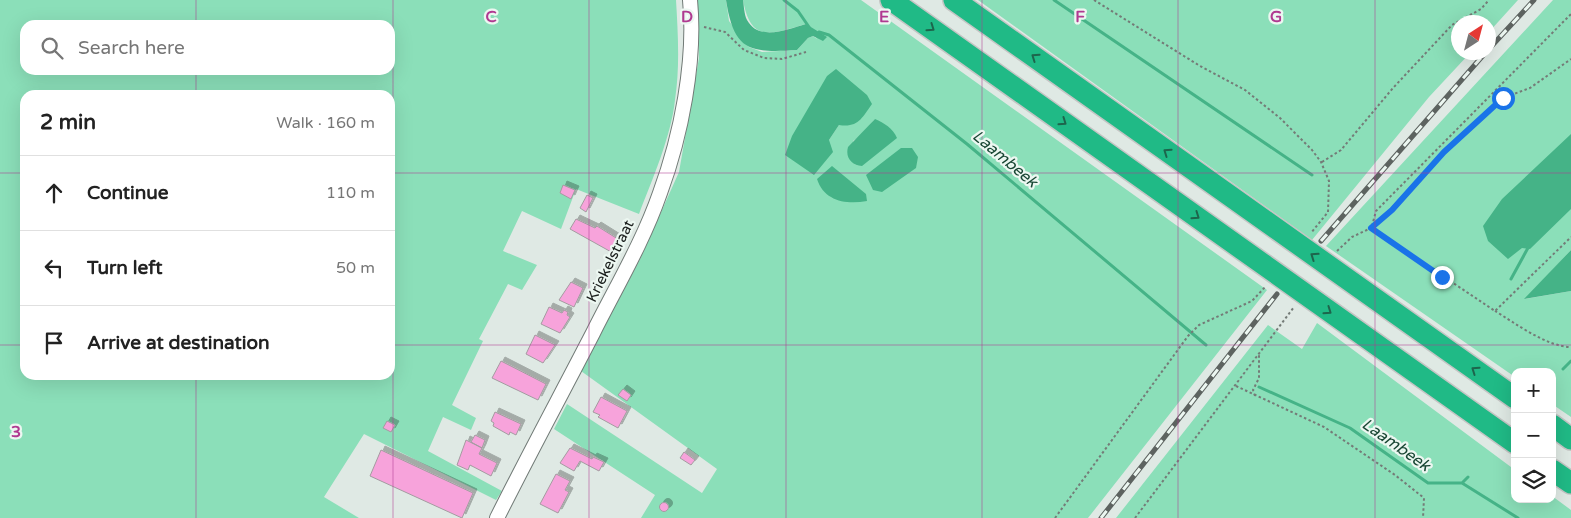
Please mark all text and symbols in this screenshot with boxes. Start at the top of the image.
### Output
text: C [485,7,497,27]
text: D [681,7,693,27]
text: E [879,7,889,27]
text: F [1075,7,1085,27]
text: G [1270,7,1282,27]
north arrow [1451,15,1496,60]
search box [20,20,395,75]
one-way arrow [925,22,935,31]
icon: search [38,34,66,62]
text: Search here [78,37,185,59]
one-way arrow [1032,55,1041,63]
route start [1492,87,1515,110]
text: 2 min [40,110,96,135]
text: Walk · 160 m [276,113,375,133]
one-way arrow [1057,116,1067,125]
water label: Laambeek [968,126,1043,193]
one-way arrow [1164,149,1173,157]
icon: ahead [40,179,68,207]
text: Continue [87,182,169,204]
text: 110 m [326,183,375,203]
one-way arrow [1190,210,1199,220]
street label: Kriekelstraat [582,217,638,305]
one-way arrow [1310,253,1320,262]
icon: left [40,254,68,282]
text: Turn left [87,257,163,279]
text: 50 m [336,258,375,278]
route end [1431,266,1454,289]
one-way arrow [1322,305,1332,314]
icon: arrive [40,329,68,357]
text: Arrive at destination [87,332,270,354]
one-way arrow [1471,367,1481,376]
map controls [1511,368,1556,503]
button: + [1511,368,1556,413]
button: − [1511,413,1556,458]
water label: Laambeek [1358,414,1435,477]
text: 3 [11,422,21,442]
button: layers [1511,458,1556,503]

